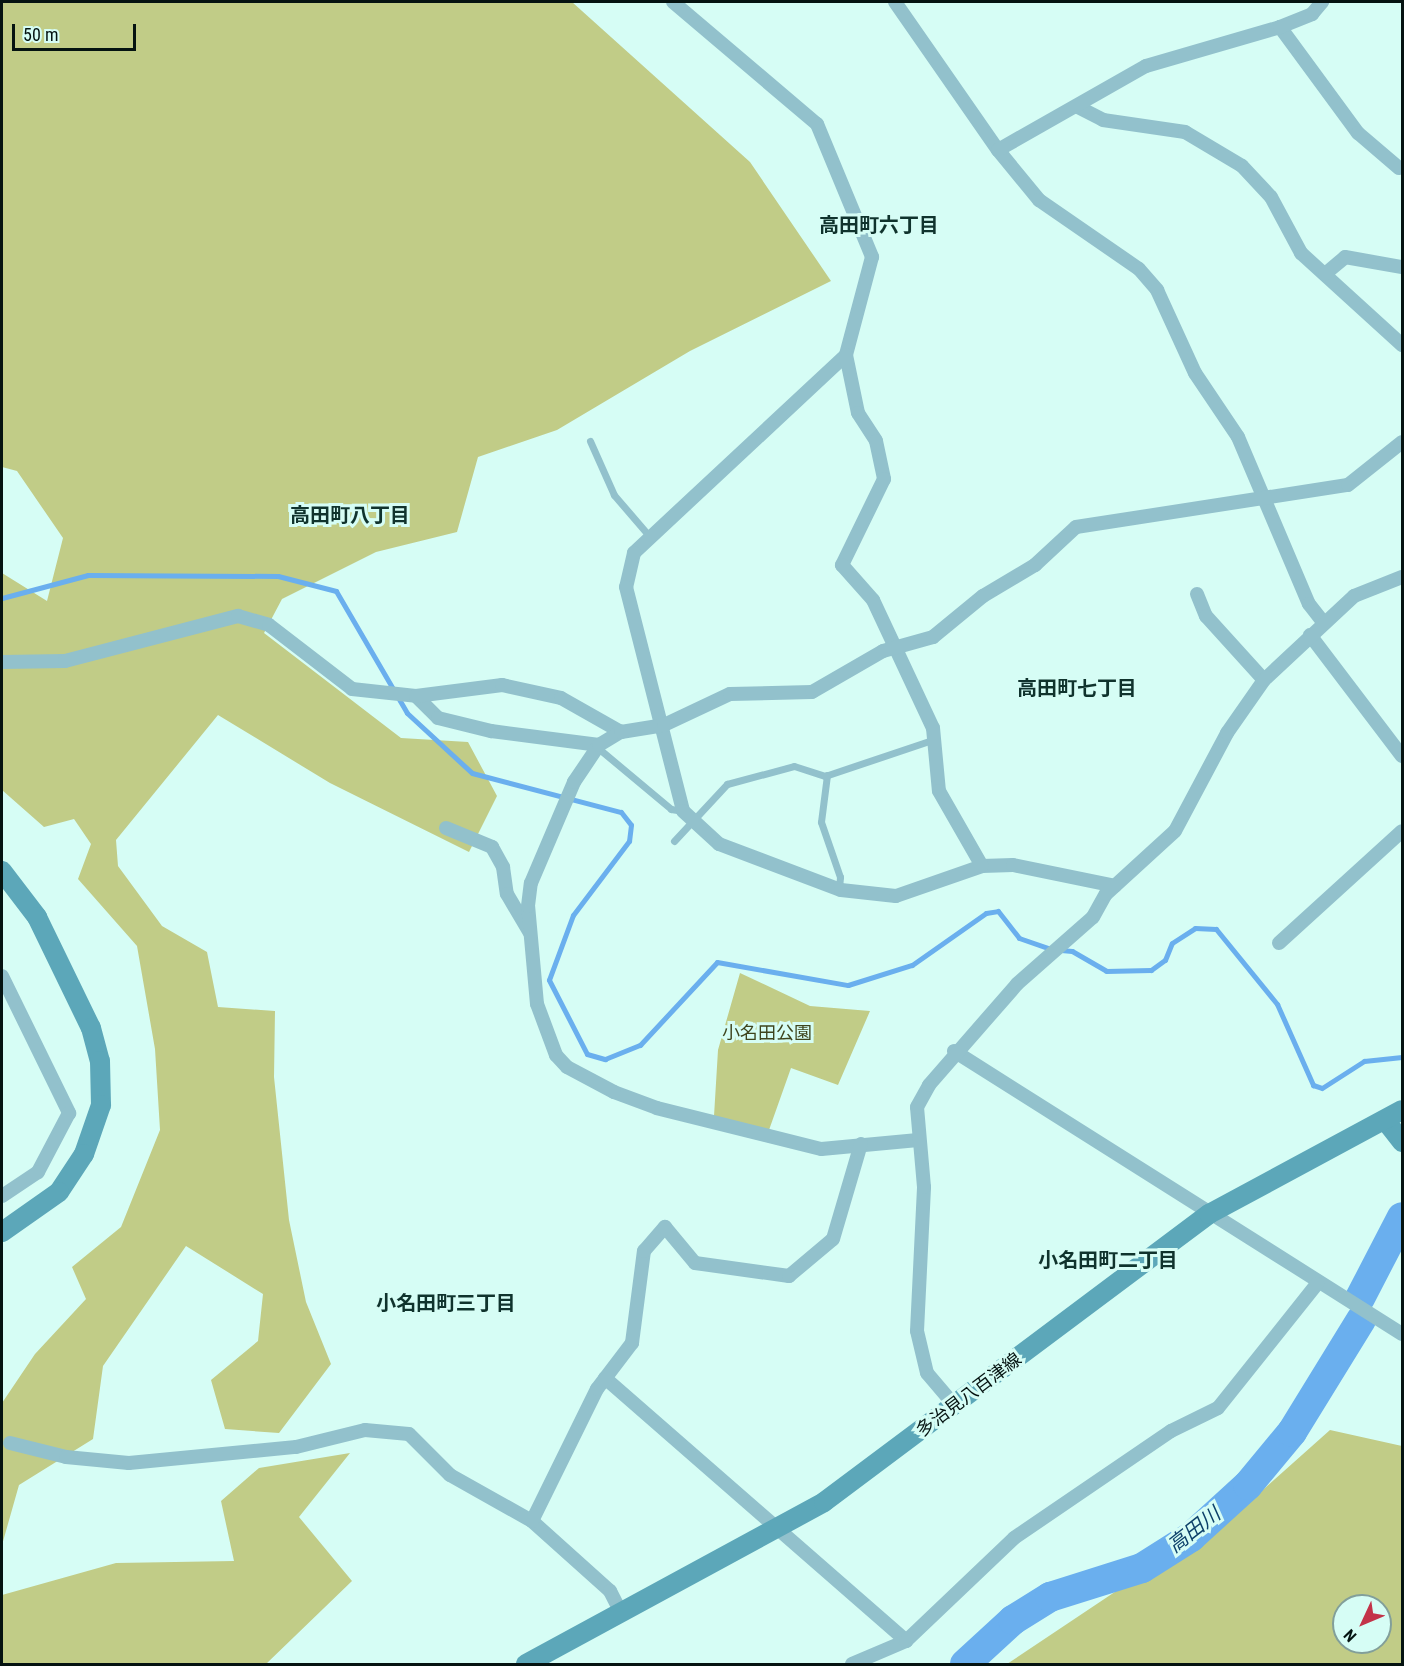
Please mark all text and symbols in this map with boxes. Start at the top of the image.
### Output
scale bar [15,12,140,50]
text: 50 m [23,24,58,45]
district label: 高田町六丁目 [819,213,939,237]
district label: 高田町八丁目 [290,503,410,527]
district label: 高田町七丁目 [1017,676,1137,700]
park label: 小名田公園 [722,1022,812,1044]
district label: 小名田町二丁目 [1038,1248,1178,1272]
district label: 小名田町三丁目 [376,1291,516,1315]
street label: 多治見八百津線 [912,1348,1026,1442]
water label: 高田川 [1163,1502,1225,1558]
north arrow [1332,1594,1392,1654]
text: N [1340,1625,1360,1646]

